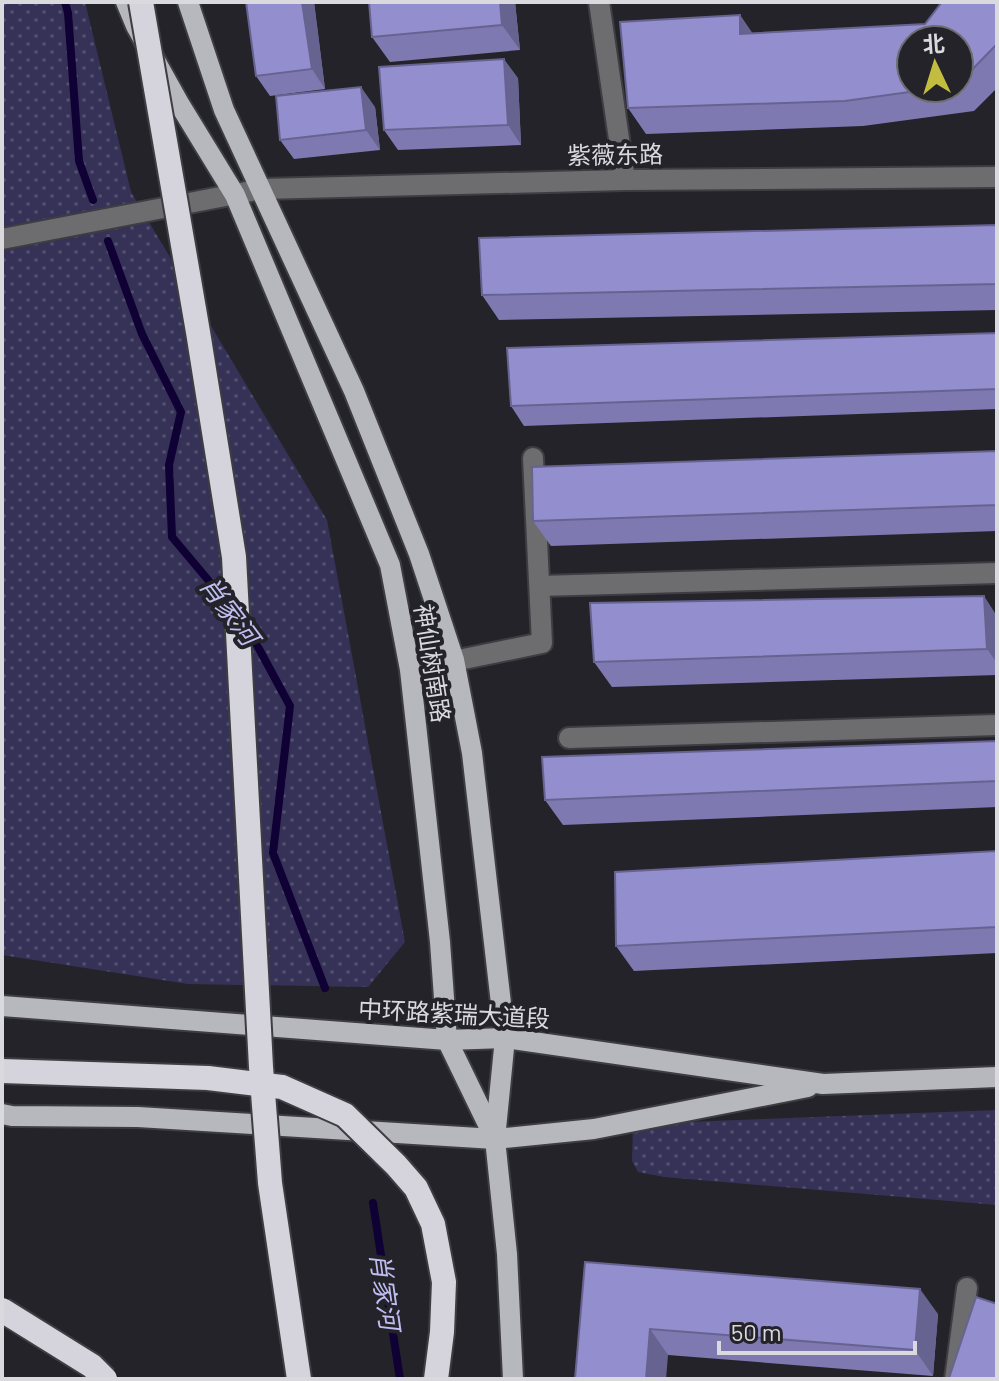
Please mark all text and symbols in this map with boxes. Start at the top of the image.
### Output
north arrow [895,24,975,104]
text: 北 [922,29,945,57]
street label: 紫薇东路 [567,139,663,169]
water label: 肖家河 [194,570,269,654]
street label: 神仙树南路 [409,601,457,725]
street label: 中环路紫瑞大道段 [357,993,551,1033]
water label: 肖家河 [365,1250,407,1337]
scale bar [719,1305,915,1355]
text: 50 m [731,1317,782,1346]

